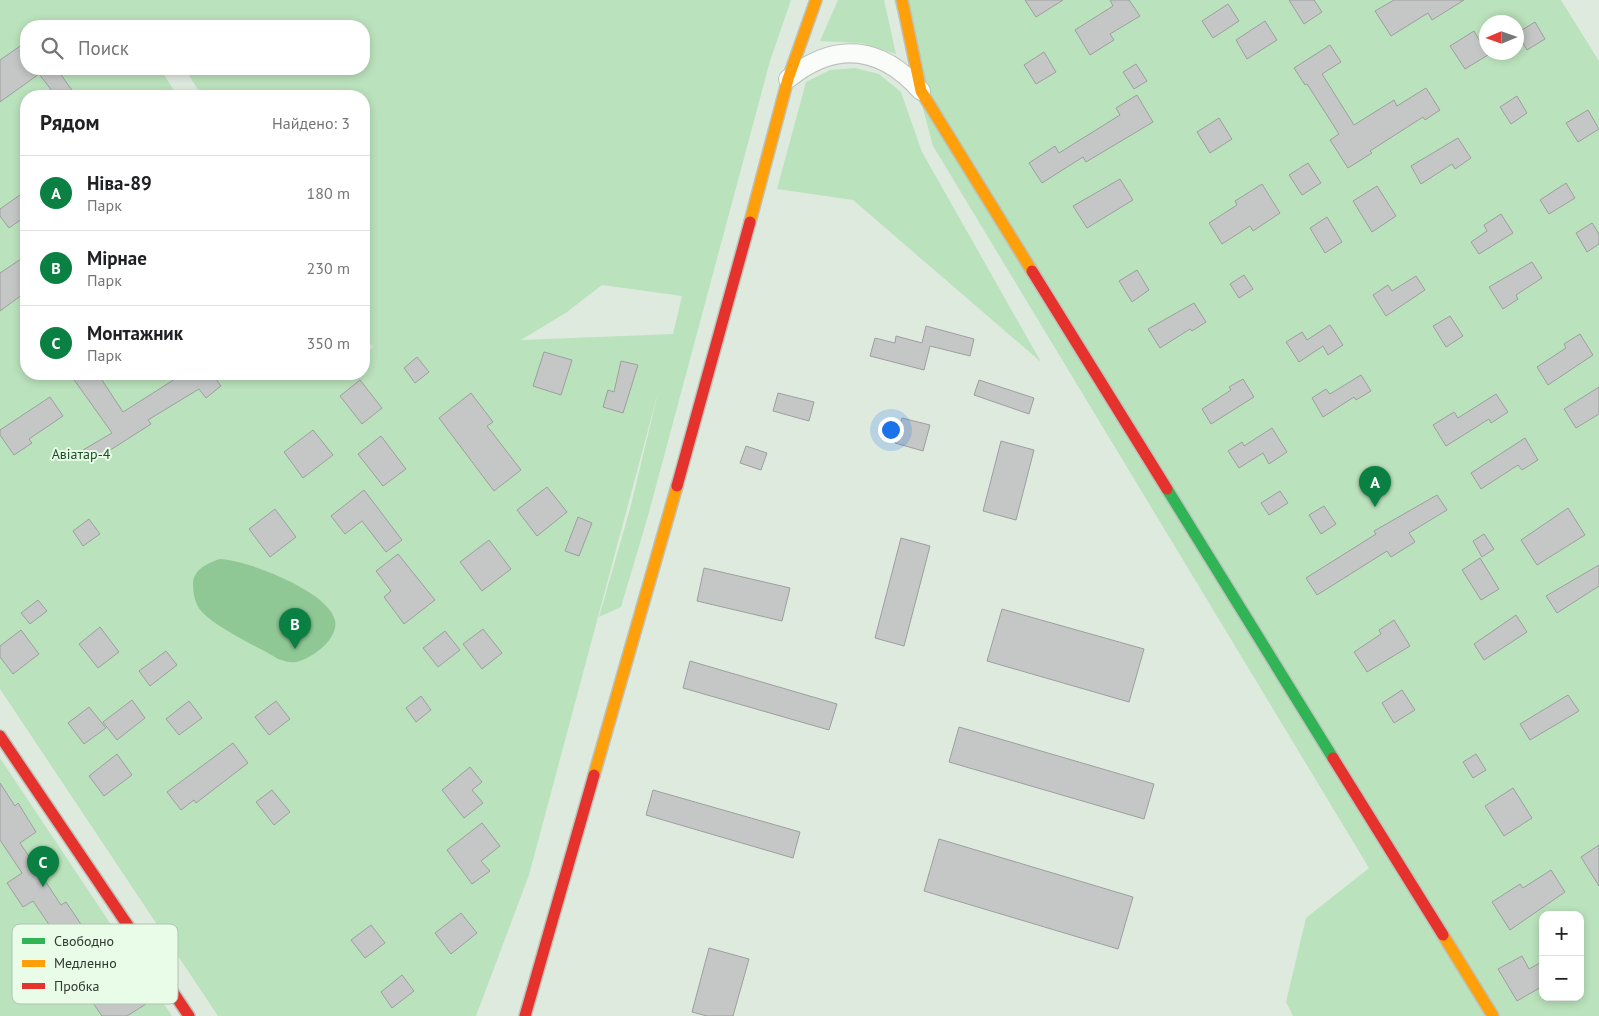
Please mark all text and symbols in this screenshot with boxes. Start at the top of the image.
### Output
north arrow [1479,15,1524,60]
search box [20,20,370,75]
icon: search [38,34,66,62]
text: Поиск [78,36,129,60]
text: Рядом [40,109,99,136]
text: Найдено: 3 [272,113,350,133]
text: Ніва-89 [87,171,152,195]
text: A [51,183,61,203]
text: 180 m [307,183,350,203]
text: Парк [87,195,122,215]
text: Мірнае [87,246,147,270]
text: B [51,258,61,278]
text: 230 m [307,258,350,278]
text: Парк [87,270,122,290]
text: Монтажник [87,321,183,345]
text: C [52,333,60,353]
text: 350 m [307,333,350,353]
text: Парк [87,345,122,365]
your location [878,417,904,443]
park label: Авіатар-4 [52,445,111,463]
pin: A [1359,466,1391,507]
pin: B [279,608,311,649]
pin: C [27,846,59,887]
map controls [1539,911,1584,1001]
button: + [1539,911,1584,956]
legend [12,924,178,1004]
text: Свободно [54,932,114,950]
text: Медленно [54,954,117,972]
button: − [1539,956,1584,1001]
text: Пробка [54,977,99,995]

